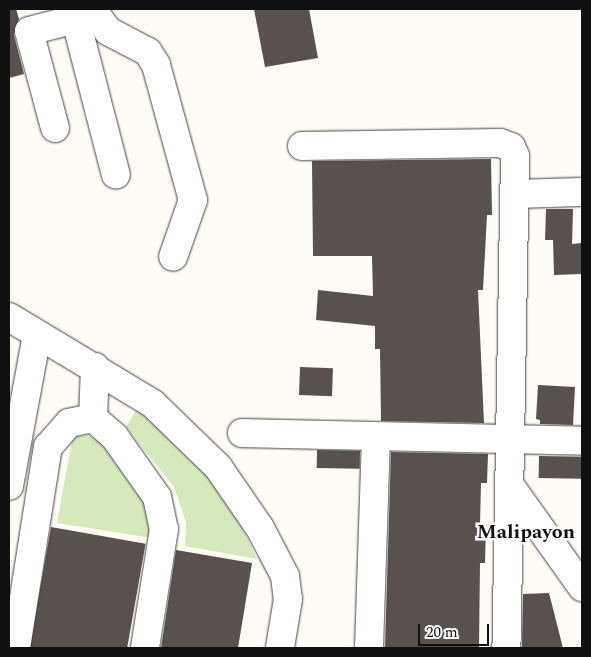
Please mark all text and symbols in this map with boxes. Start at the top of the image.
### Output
district label: Malipayon [477,520,575,544]
scale bar [421,614,492,646]
text: 20 m [426,621,458,644]

